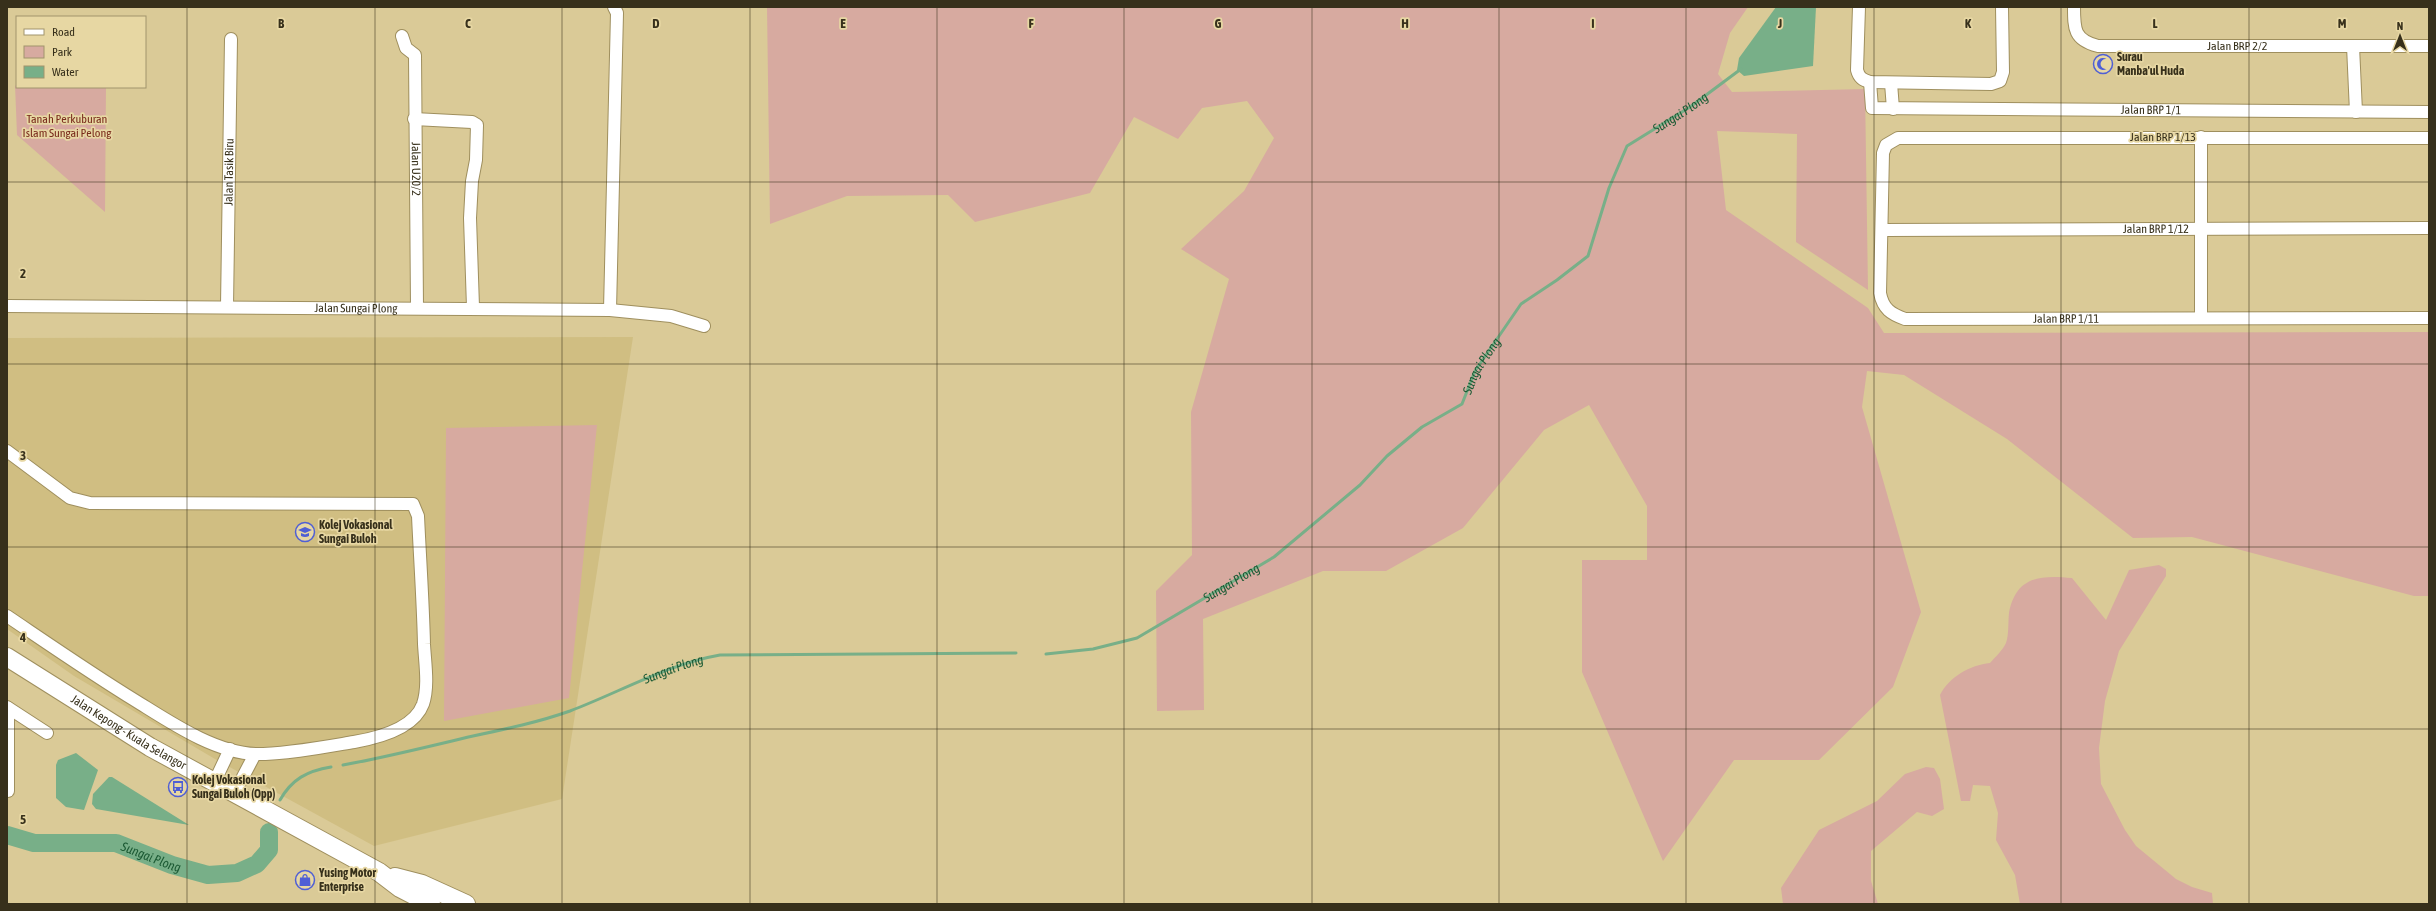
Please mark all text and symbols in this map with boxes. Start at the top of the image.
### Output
legend [16,16,146,88]
text: B [278,16,285,31]
text: C [465,16,471,31]
text: D [652,16,660,31]
text: E [840,16,846,31]
text: F [1028,16,1034,31]
text: G [1215,16,1222,31]
text: H [1401,16,1409,31]
text: I [1591,16,1595,31]
text: J [1777,16,1782,31]
text: K [1965,16,1972,31]
text: L [2152,16,2158,31]
text: M [2338,16,2347,31]
north arrow [2380,16,2420,56]
text: N [2397,20,2403,32]
text: Road [52,25,75,39]
street label: Jalan BRP 2/2 [2207,39,2268,53]
text: Park [52,45,73,59]
place label: Surau Manba'ul Huda [2117,50,2185,78]
mosque icon: Surau Manba'ul Huda [2092,53,2114,75]
text: Water [52,65,79,79]
water label: Sungai Plong [1649,89,1711,137]
street label: Jalan BRP 1/1 [2121,103,2181,117]
park label: Tanah Perkuburan Islam Sungai Pelong [23,112,112,140]
street label: Jalan BRP 1/13 [2130,130,2196,144]
street label: Jalan Tasik Biru [222,138,237,206]
street label: Jalan U20/2 [409,142,423,196]
street label: Jalan BRP 1/12 [2123,222,2189,236]
text: 2 [20,266,26,281]
street label: Jalan Sungai Plong [314,301,398,316]
street label: Jalan BRP 1/11 [2033,312,2100,326]
water label: Sungai Plong [1459,335,1504,397]
text: 3 [20,448,26,463]
place label: Kolej Vokasional Sungai Buloh [319,518,393,546]
school or university icon: Kolej Vokasional Sungai Buloh [294,521,316,543]
water label: Sungai Plong [1200,560,1262,606]
text: 4 [19,630,26,645]
water label: Sungai Plong [640,652,705,687]
street label: Jalan Kepong - Kuala Selangor [68,692,189,773]
place label: Kolej Vokasional Sungai Buloh (Opp) [192,773,275,801]
bus stop icon: Kolej Vokasional Sungai Buloh (Opp) [167,776,189,798]
text: 5 [20,812,26,827]
water label: Sungai Plong [118,838,183,875]
place label: Yusing Motor Enterprise [318,866,376,894]
shop icon: Yusing Motor Enterprise [294,869,316,891]

